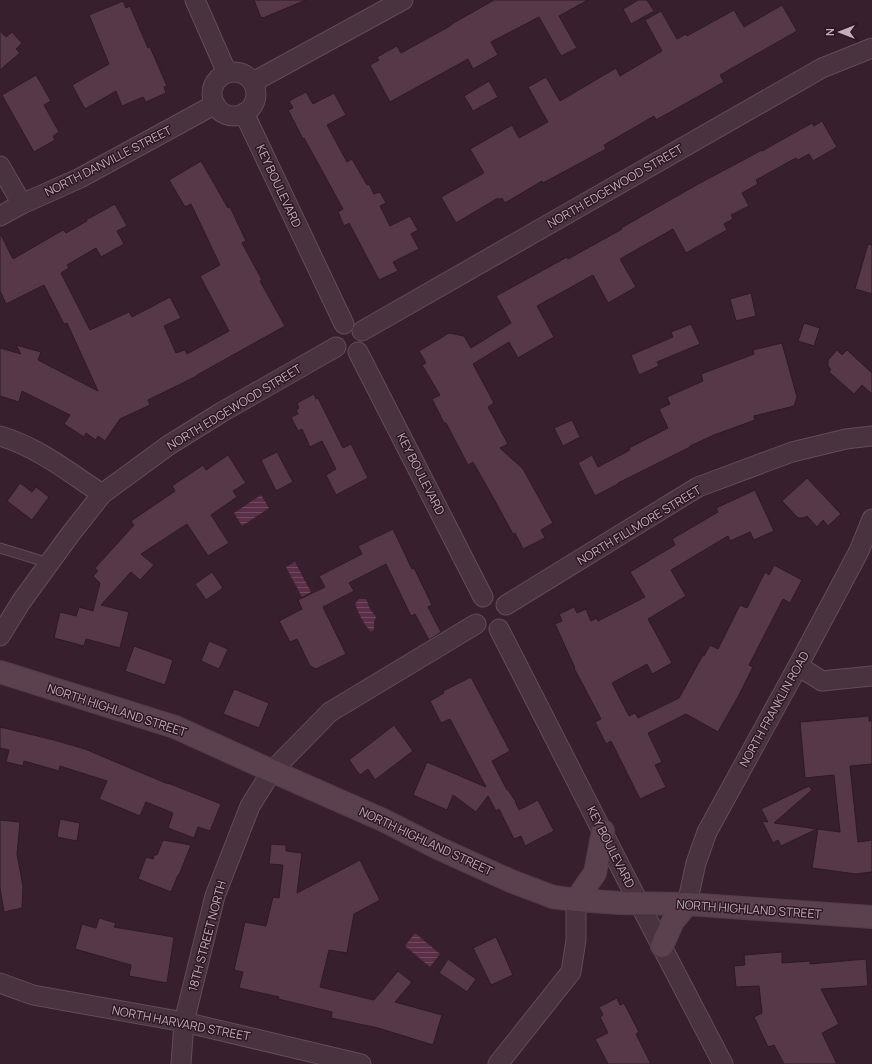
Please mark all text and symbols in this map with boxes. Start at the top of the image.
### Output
north arrow [820,12,860,52]
text: N [822,28,837,36]
street label: NORTH DANVILLE STREET [42,121,175,200]
street label: NORTH EDGEWOOD STREET [544,140,687,232]
street label: KEY BOULEVARD [252,142,306,230]
street label: NORTH EDGEWOOD STREET [164,360,305,454]
street label: KEY BOULEVARD [393,430,449,518]
street label: NORTH FILLMORE STREET [574,481,705,569]
street label: NORTH FRANKLIN ROAD [735,648,813,770]
street label: NORTH HIGHLAND STREET [45,679,190,741]
street label: NORTH HIGHLAND STREET [357,803,496,880]
street label: KEY BOULEVARD [583,803,639,891]
street label: 18TH STREET NORTH [184,879,230,993]
street label: NORTH HIGHLAND STREET [676,895,823,923]
street label: NORTH HARVARD STREET [110,1001,252,1045]

